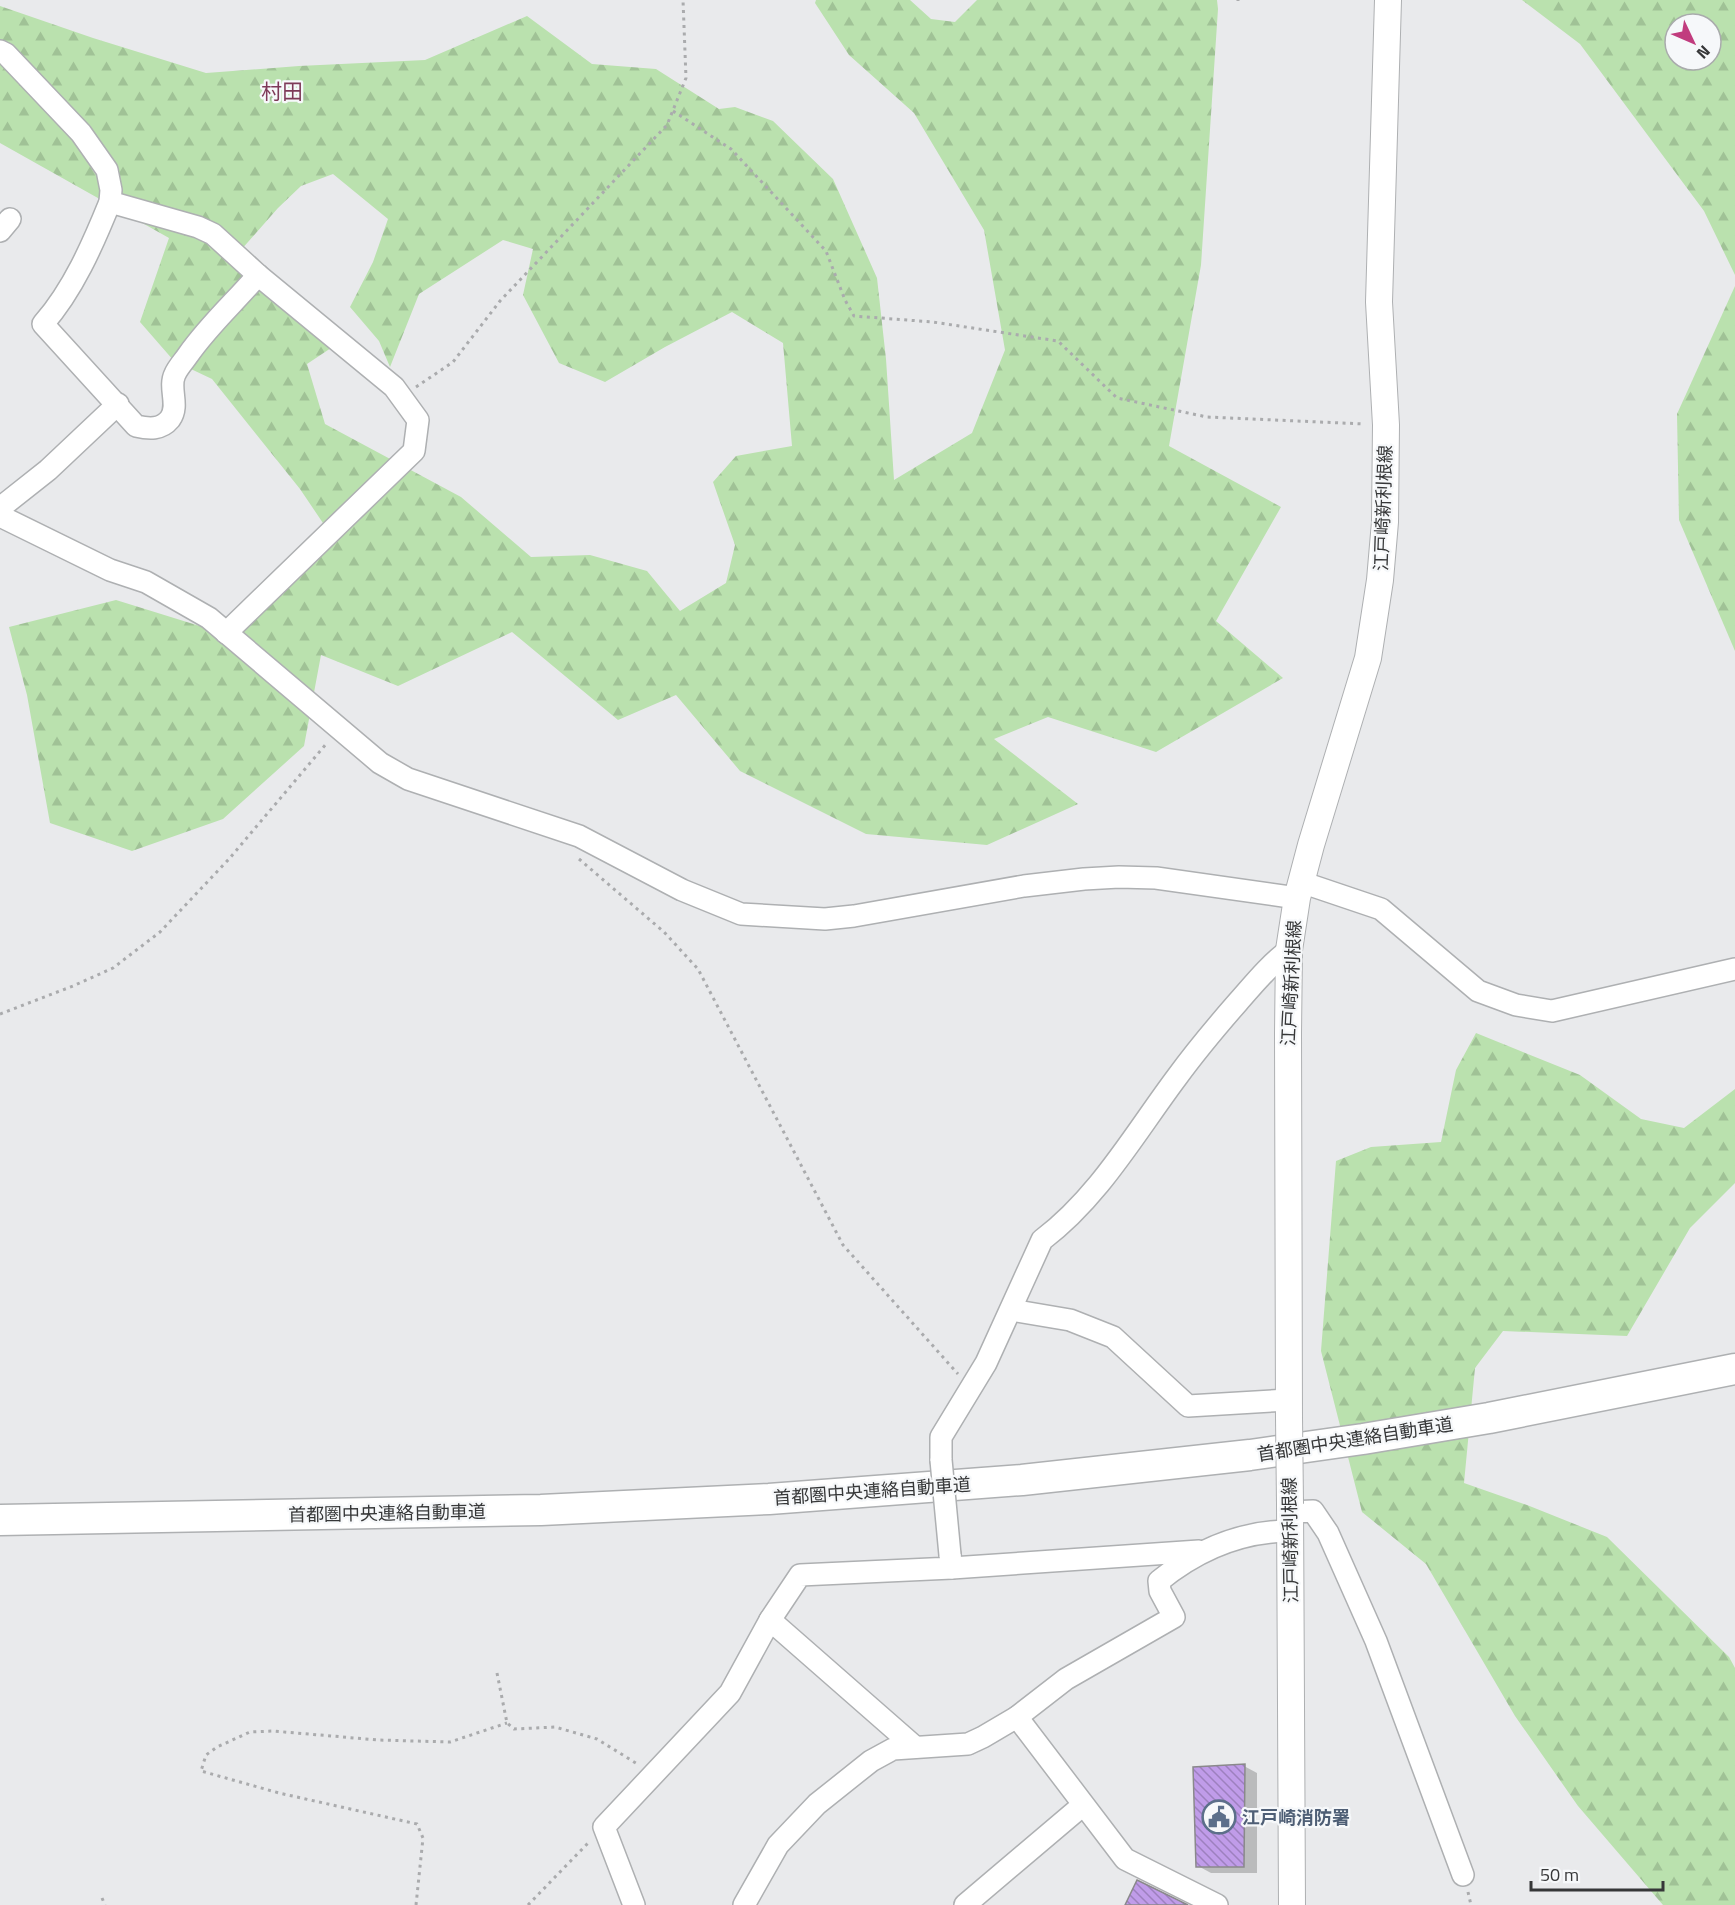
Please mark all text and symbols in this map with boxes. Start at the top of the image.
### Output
north arrow [1663,12,1723,72]
text: N [1691,40,1716,65]
district label: 村田 [261,75,303,107]
street label: 江戸崎新利根線 [1367,445,1399,571]
street label: 江戸崎新利根線 [1274,919,1308,1047]
street label: 首都圏中央連絡自動車道 [1255,1410,1455,1468]
street label: 首都圏中央連絡自動車道 [772,1471,972,1511]
street label: 江戸崎新利根線 [1275,1477,1305,1603]
street label: 首都圏中央連絡自動車道 [288,1498,486,1528]
public building icon: 江戸崎消防署 [1201,1799,1237,1835]
place label: 江戸崎消防署 [1242,1804,1350,1831]
scale bar [1531,1854,1663,1892]
text: 50 m [1540,1861,1579,1888]

